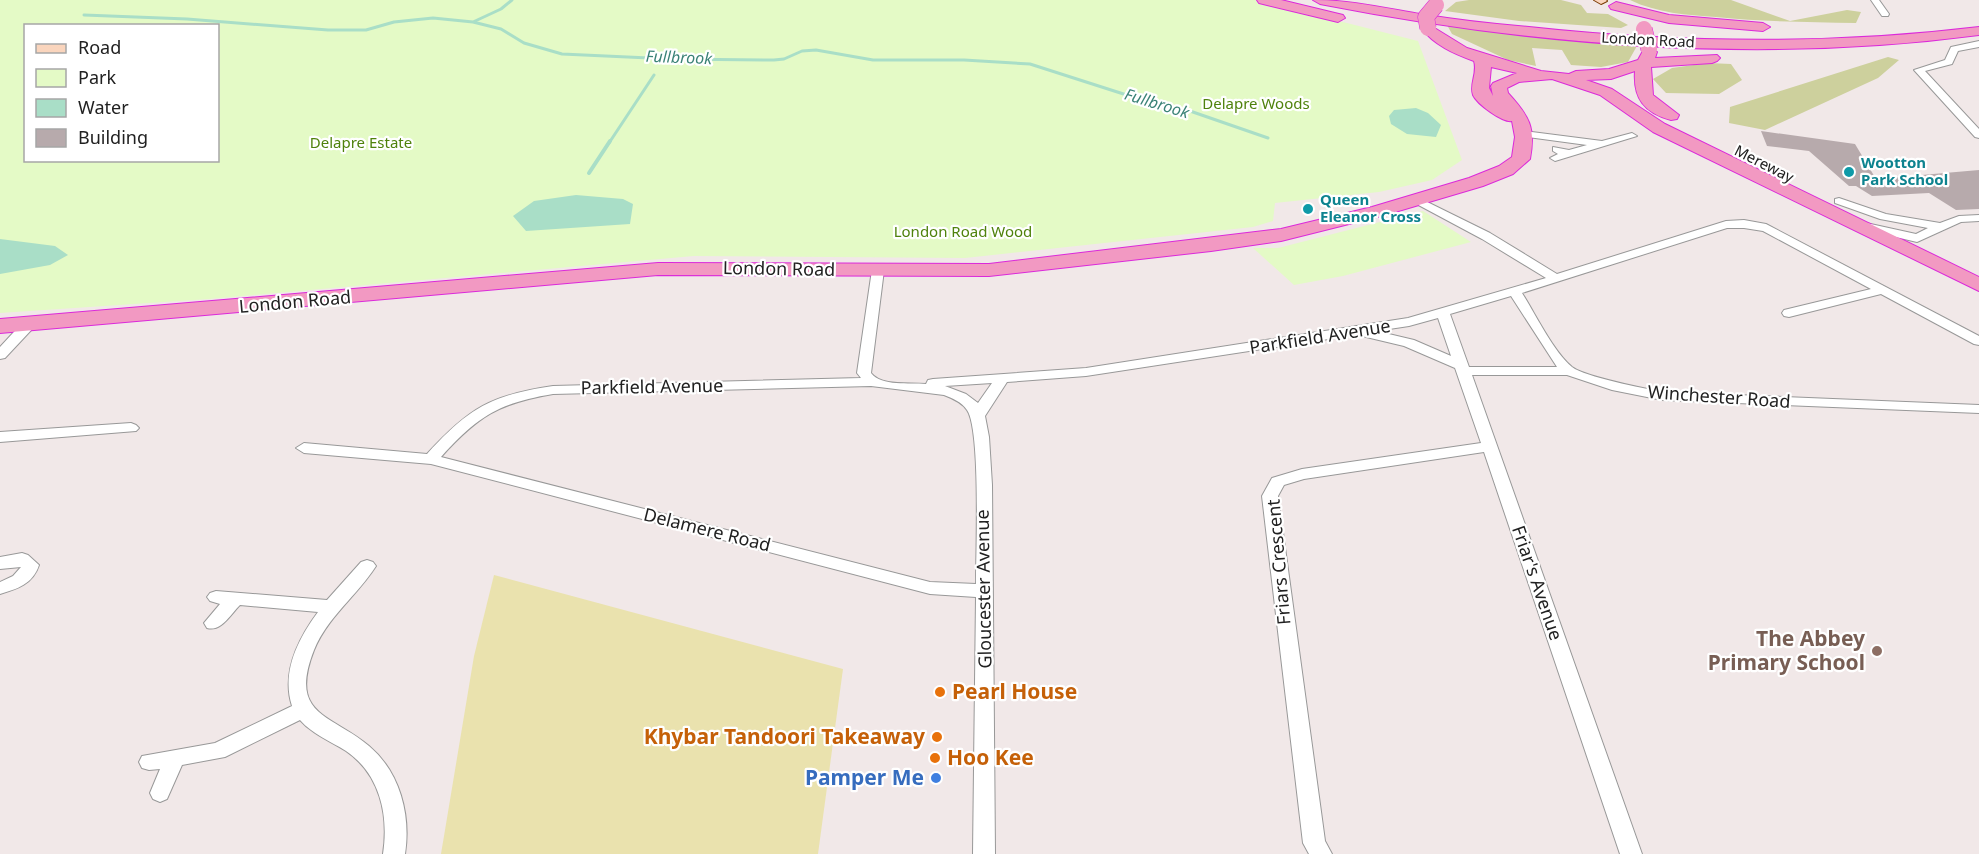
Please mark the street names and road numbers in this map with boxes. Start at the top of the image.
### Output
street label: London Road [1601,27,1695,51]
street label: Mereway [1731,140,1798,187]
street label: London Road [723,255,835,281]
street label: London Road [238,284,352,318]
street label: Parkfield Avenue [1248,313,1392,359]
street label: Parkfield Avenue [580,373,723,399]
street label: Winchester Road [1647,379,1791,413]
street label: Friars Crescent [1261,498,1295,626]
street label: Delamere Road [641,502,773,556]
street label: Gloucester Avenue [970,509,996,669]
street label: Friar's Avenue [1507,522,1569,643]

